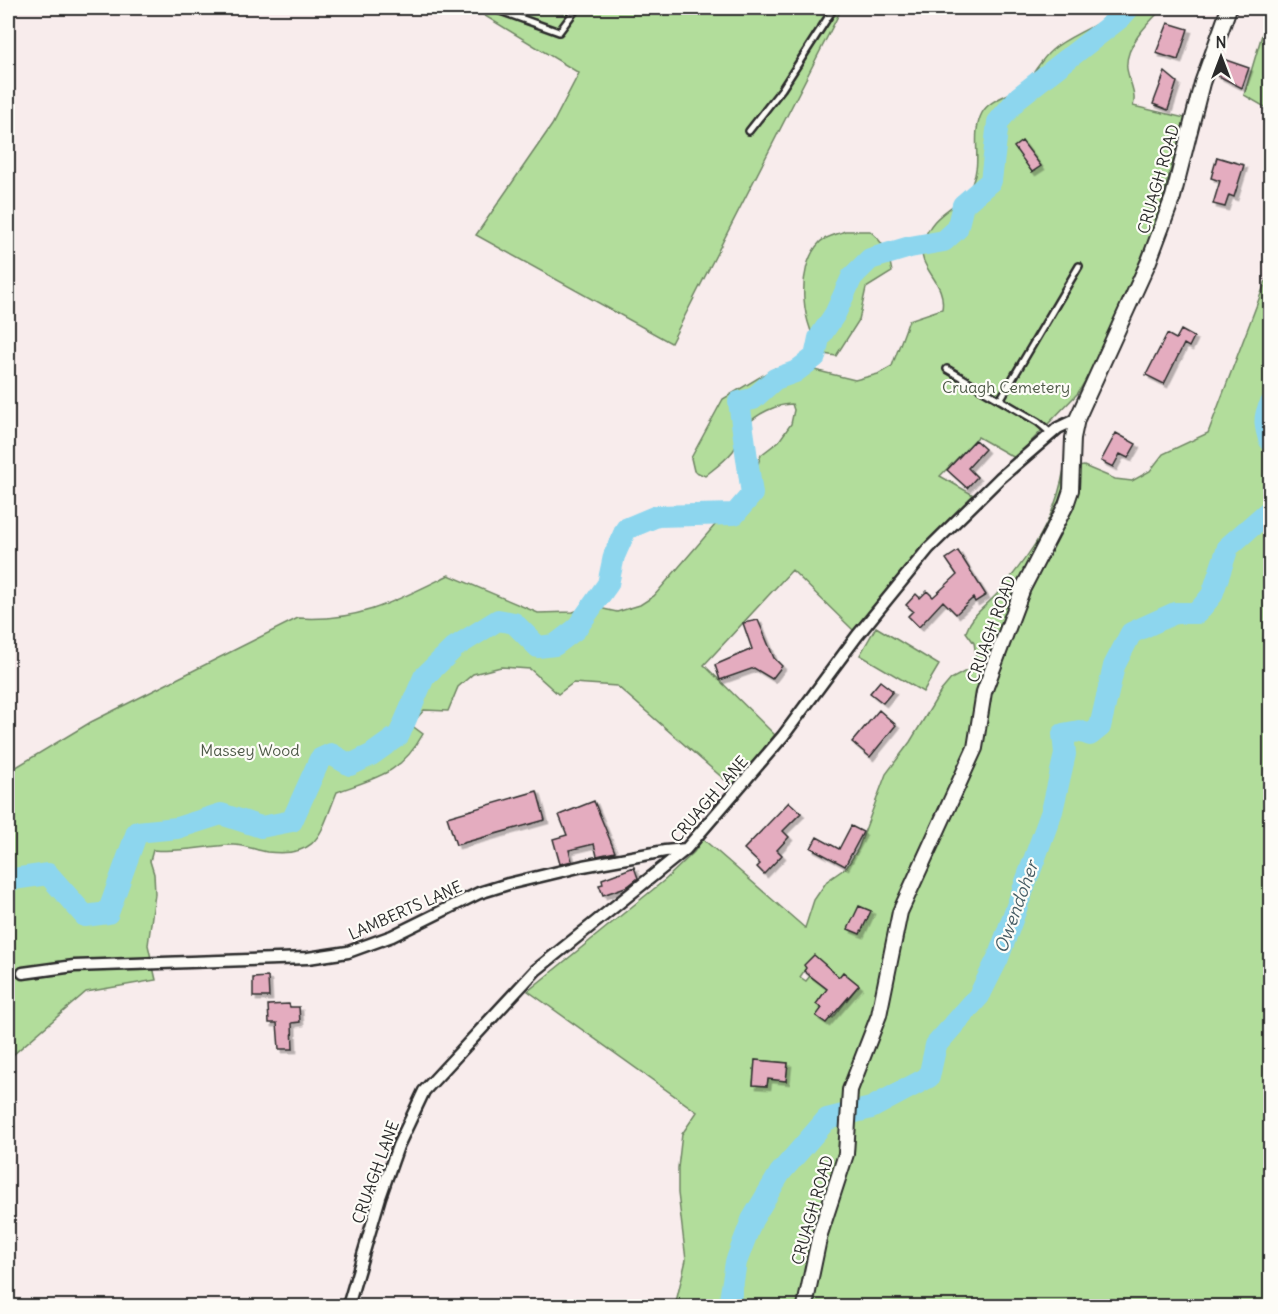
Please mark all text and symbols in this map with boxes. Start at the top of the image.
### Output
north arrow [1191,27,1251,87]
text: N [1215,32,1227,52]
street label: CRUAGH ROAD [1133,122,1183,236]
park label: Cruagh Cemetery [942,377,1070,397]
street label: CRUAGH ROAD [962,573,1020,685]
park label: Massey Wood [200,740,300,760]
street label: CRUAGH LANE [666,752,752,846]
water label: Owendoher [989,855,1044,956]
street label: LAMBERTS LANE [345,876,465,944]
street label: CRUAGH LANE [347,1118,403,1226]
street label: CRUAGH ROAD [787,1153,837,1267]

